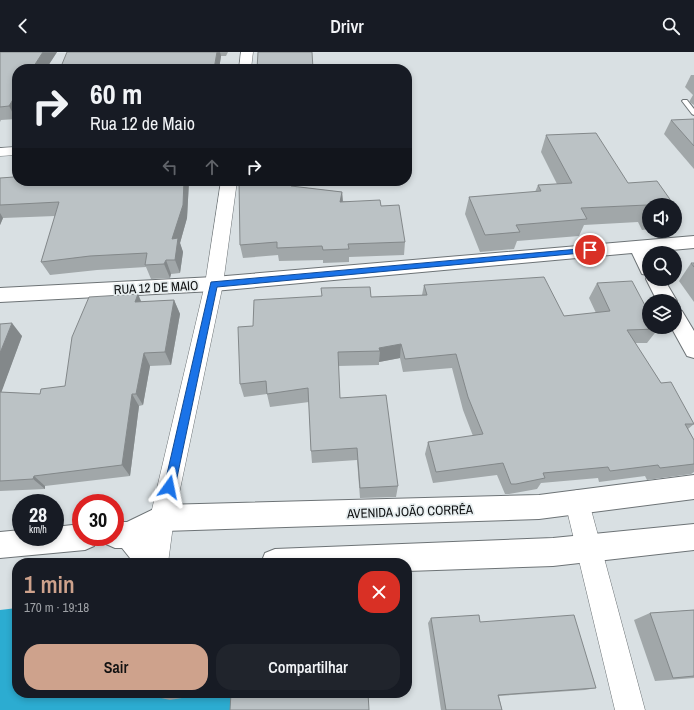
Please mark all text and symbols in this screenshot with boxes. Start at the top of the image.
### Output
text: Drivr [330,14,364,39]
icon: back [12,15,34,37]
icon: search [660,15,682,37]
text: 60 m [90,75,142,113]
icon: right [24,80,76,132]
text: Rua 12 de Maio [90,111,195,136]
icon: left [159,156,181,178]
icon: ahead [201,156,223,178]
icon: right [243,156,265,178]
map controls [642,198,682,334]
button: sound [642,198,682,238]
pin [573,233,607,267]
icon: arrive [579,239,601,261]
button: search [642,246,682,286]
street label: RUA 12 DE MAIO [113,277,199,298]
button: layers [642,294,682,334]
position arrow [148,466,190,508]
speed limit sign: 30 [72,494,124,546]
text: 28 [29,501,47,528]
street label: AVENIDA JOÃO CORRÊA [346,501,474,522]
text: km/h [29,523,47,536]
text: 1 min [24,568,75,600]
button: close [358,571,400,613]
text: 170 m · 19:18 [24,599,89,616]
button: Sair [24,644,208,690]
button: Compartilhar [216,644,400,690]

